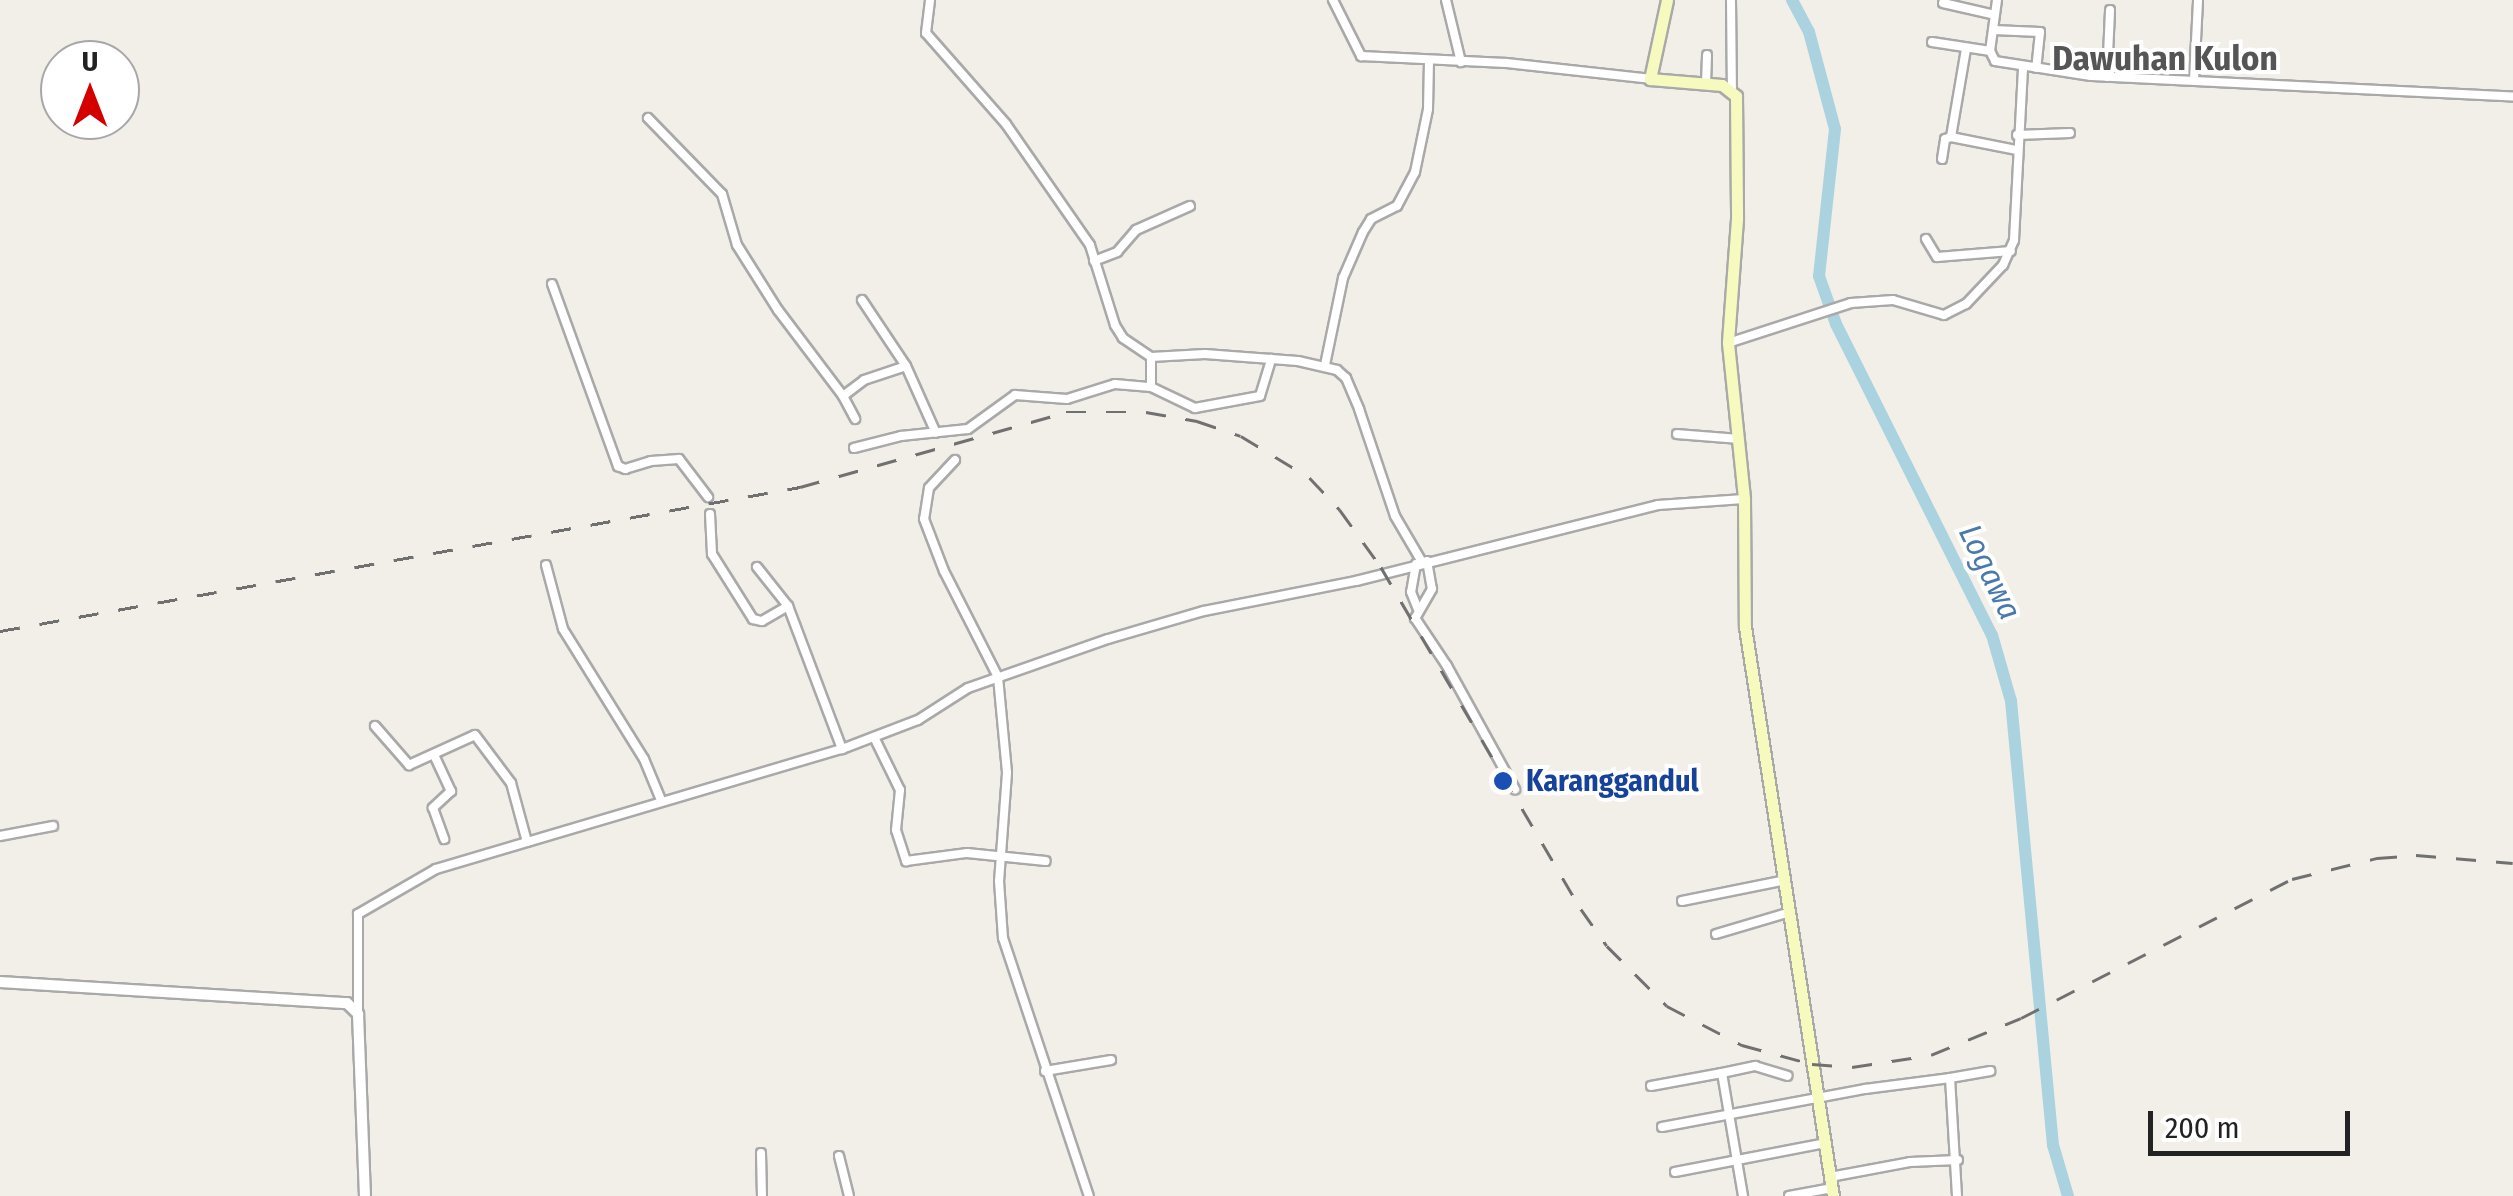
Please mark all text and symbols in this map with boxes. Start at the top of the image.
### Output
district label: Dawuhan Kulon [2052,37,2278,79]
north arrow [40,40,140,140]
text: U [82,45,98,78]
water label: Logawa [1951,518,2029,626]
place label: Karanggandul [1526,763,1699,799]
marker: Karanggandul [1490,768,1516,794]
scale bar [2153,1091,2356,1153]
text: 200 m [2165,1110,2240,1146]

